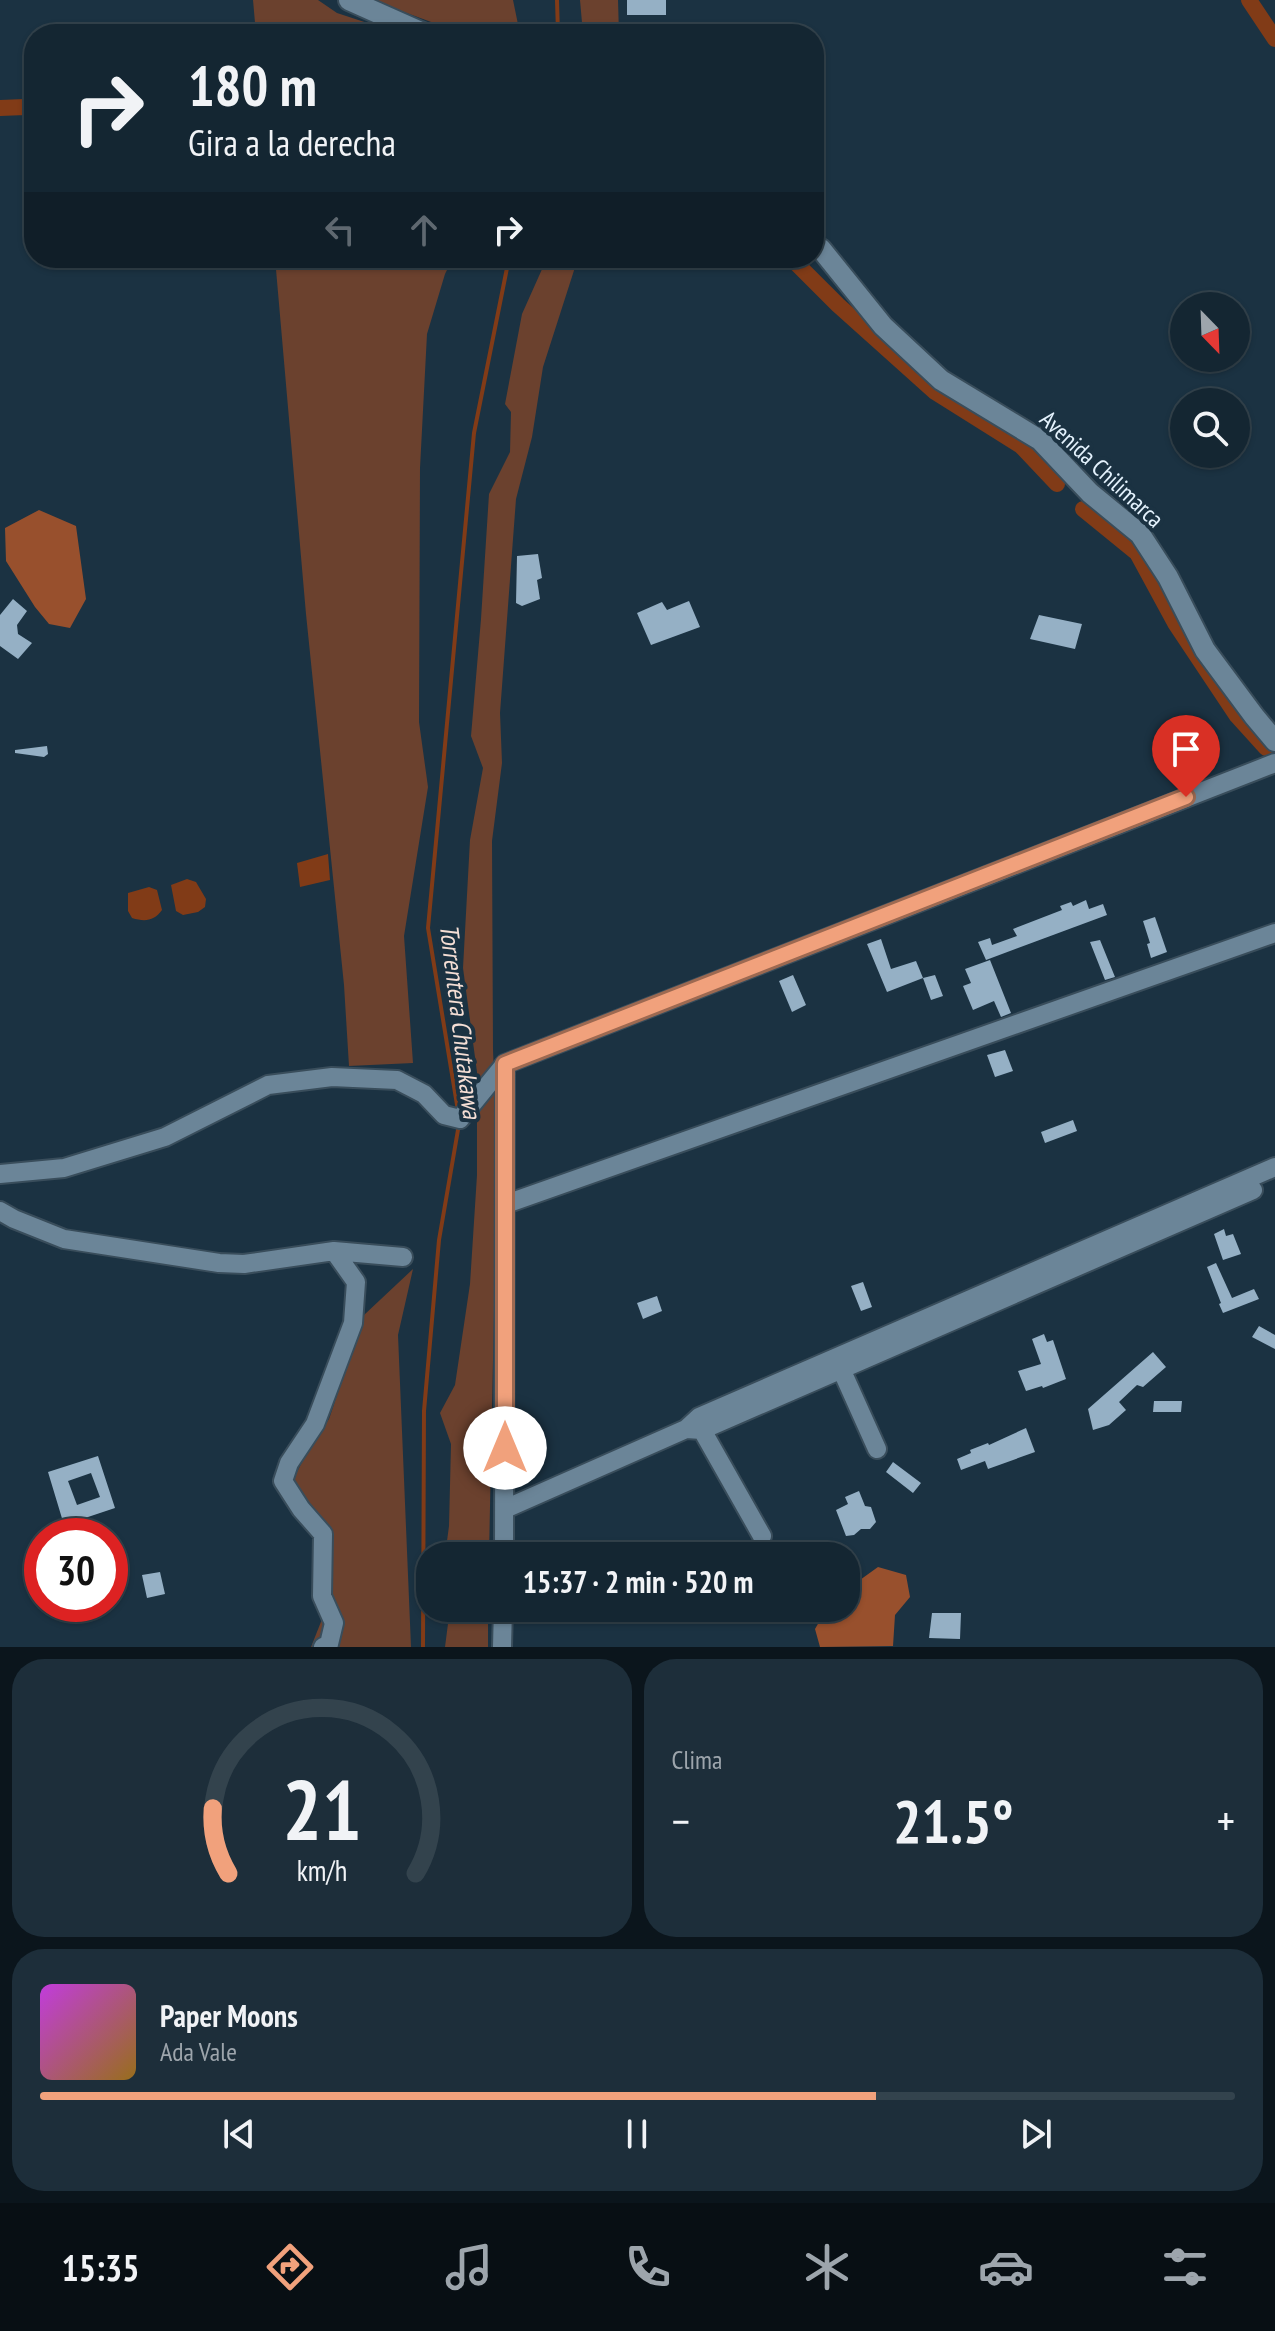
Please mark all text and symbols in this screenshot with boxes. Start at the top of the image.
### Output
text: 180 m [188,49,317,121]
icon: right [56,56,160,160]
text: Gira a la derecha [188,119,396,166]
icon: left [318,208,362,252]
icon: ahead [402,208,446,252]
icon: right [486,208,530,252]
north arrow [1170,292,1250,372]
map controls [1170,292,1250,468]
button: search [1170,388,1250,468]
street label: Avenida Chilimarca [1034,404,1170,534]
pin [1152,715,1220,797]
icon: arrive [1164,727,1208,771]
water label: Torrentera Chutakawa [433,922,489,1122]
position arrow [463,1406,547,1490]
speed limit sign: 30 [24,1518,128,1622]
text: 15:37 · 2 min · 520 m [523,1562,753,1601]
text: Clima [672,1743,722,1776]
text: 21 [282,1755,362,1863]
text: 21.5° [893,1782,1014,1860]
text: − [672,1792,690,1849]
text: + [1217,1792,1235,1849]
text: km/h [296,1852,347,1889]
text: Paper Moons [160,1996,298,2035]
text: Ada Vale [160,2035,237,2068]
icon: previous [217,2112,261,2156]
icon: pause [615,2112,659,2156]
icon: next [1014,2112,1058,2156]
icon: directions [262,2239,318,2295]
icon: music [441,2239,497,2295]
icon: phone [620,2239,676,2295]
icon: climate [799,2239,855,2295]
icon: car [978,2239,1034,2295]
icon: filters [1157,2239,1213,2295]
text: 15:35 [62,2244,139,2291]

